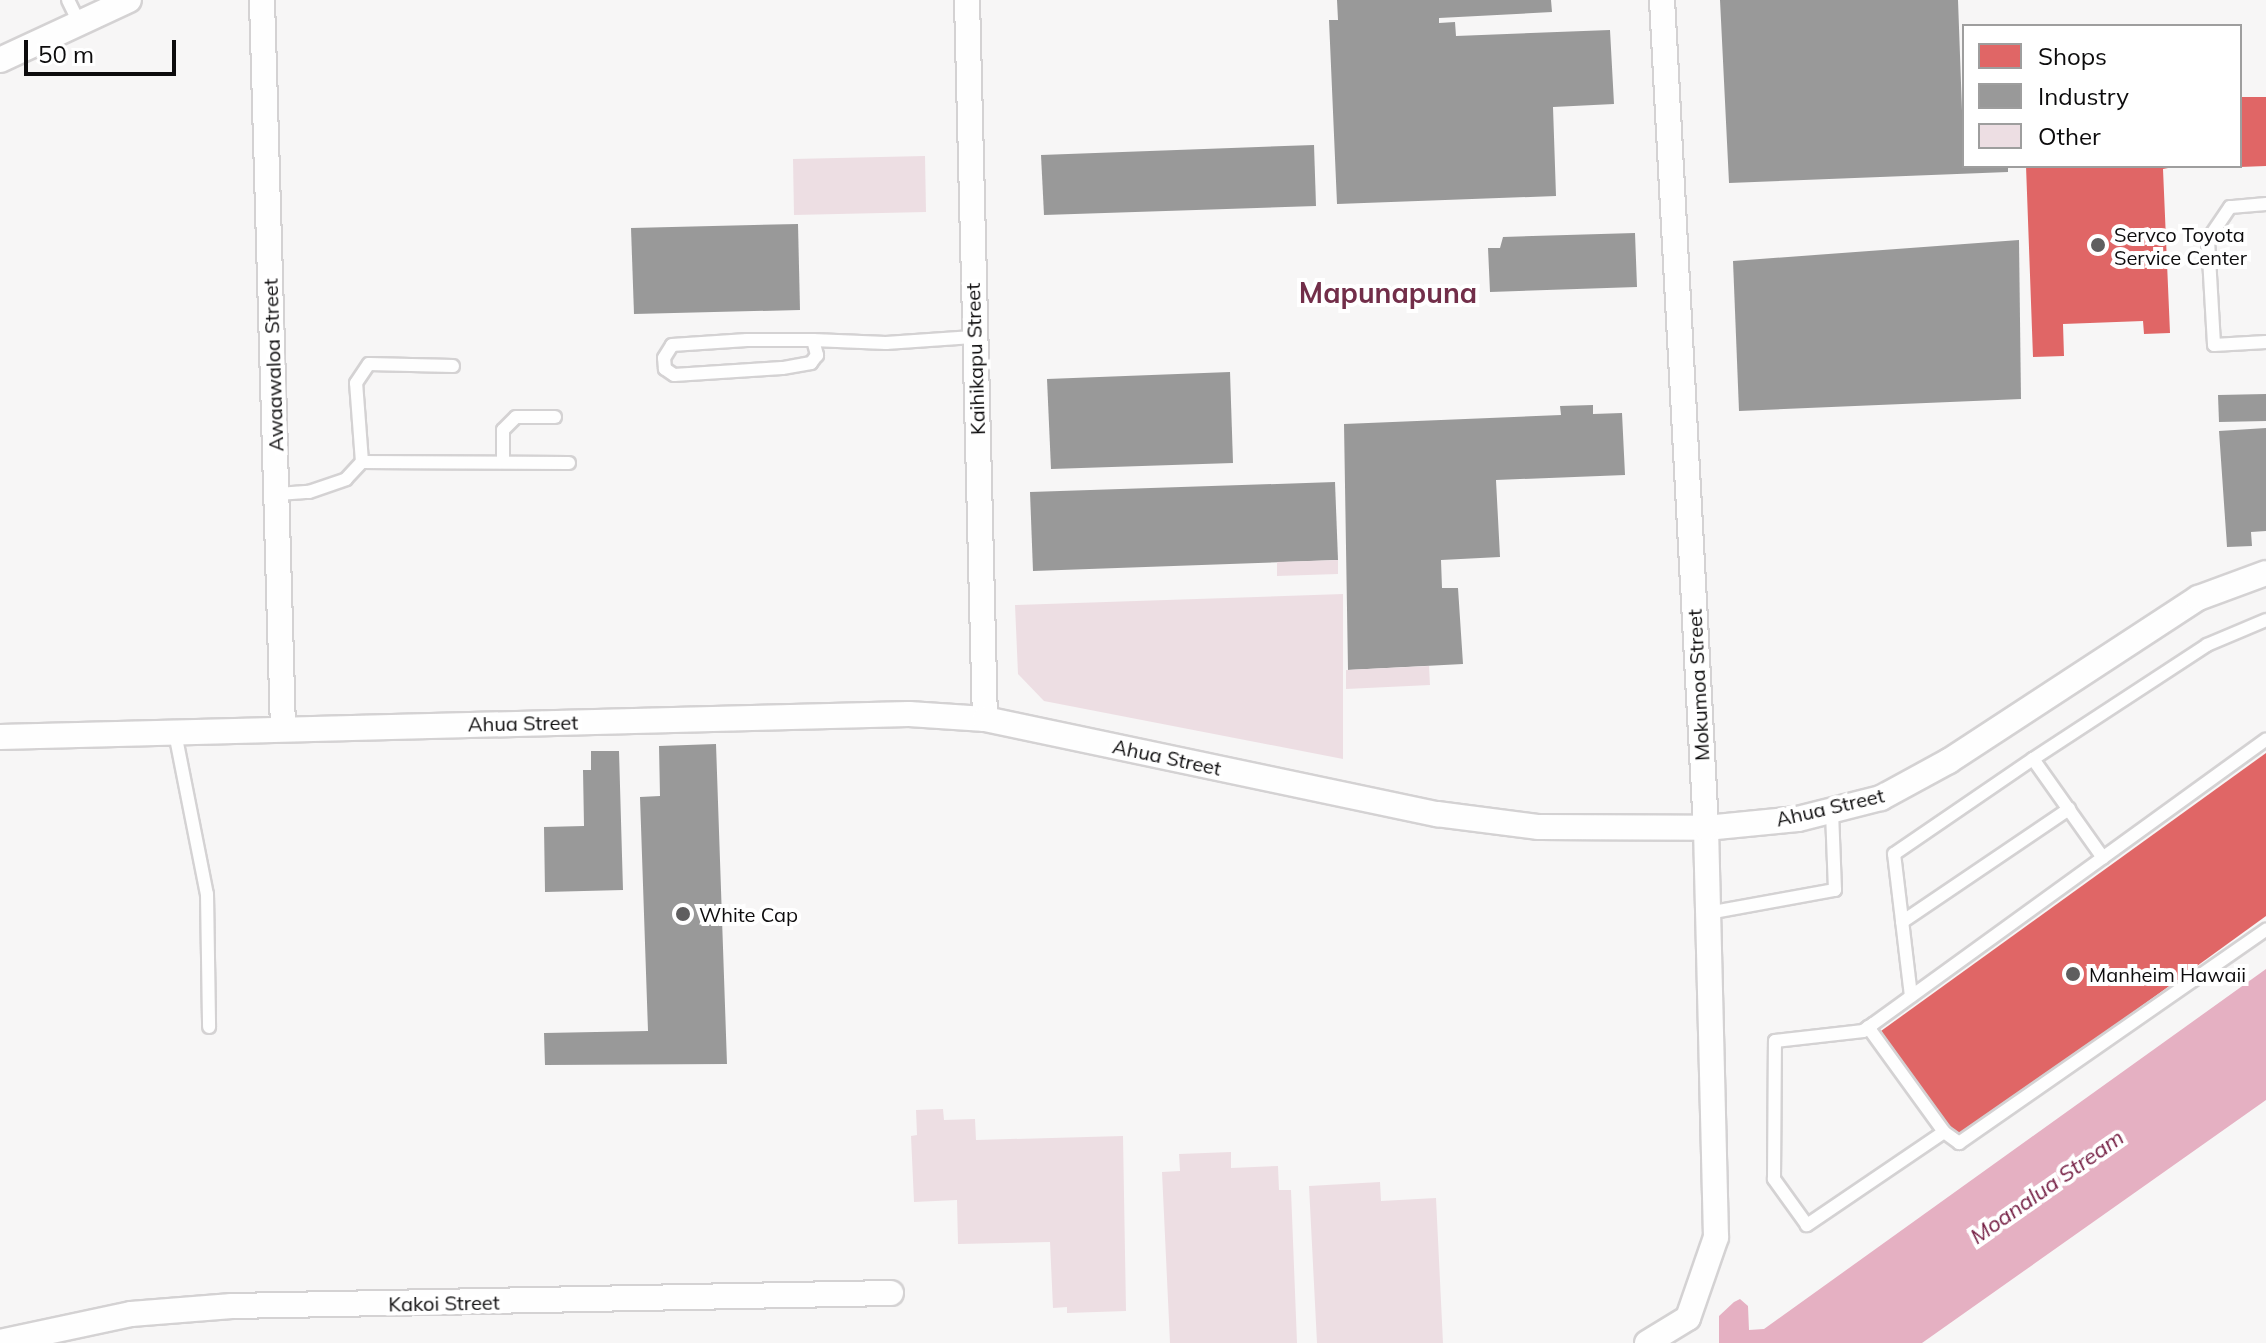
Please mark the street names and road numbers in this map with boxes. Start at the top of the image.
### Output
street label: Awaawaloa Street [258,278,288,452]
street label: Kaihikapu Street [960,283,990,435]
street label: Mokumoa Street [1682,609,1714,761]
street label: Ahua Street [468,710,578,736]
street label: Ahua Street [1110,734,1224,780]
street label: Ahua Street [1773,783,1887,831]
street label: Kakoi Street [388,1290,500,1316]

